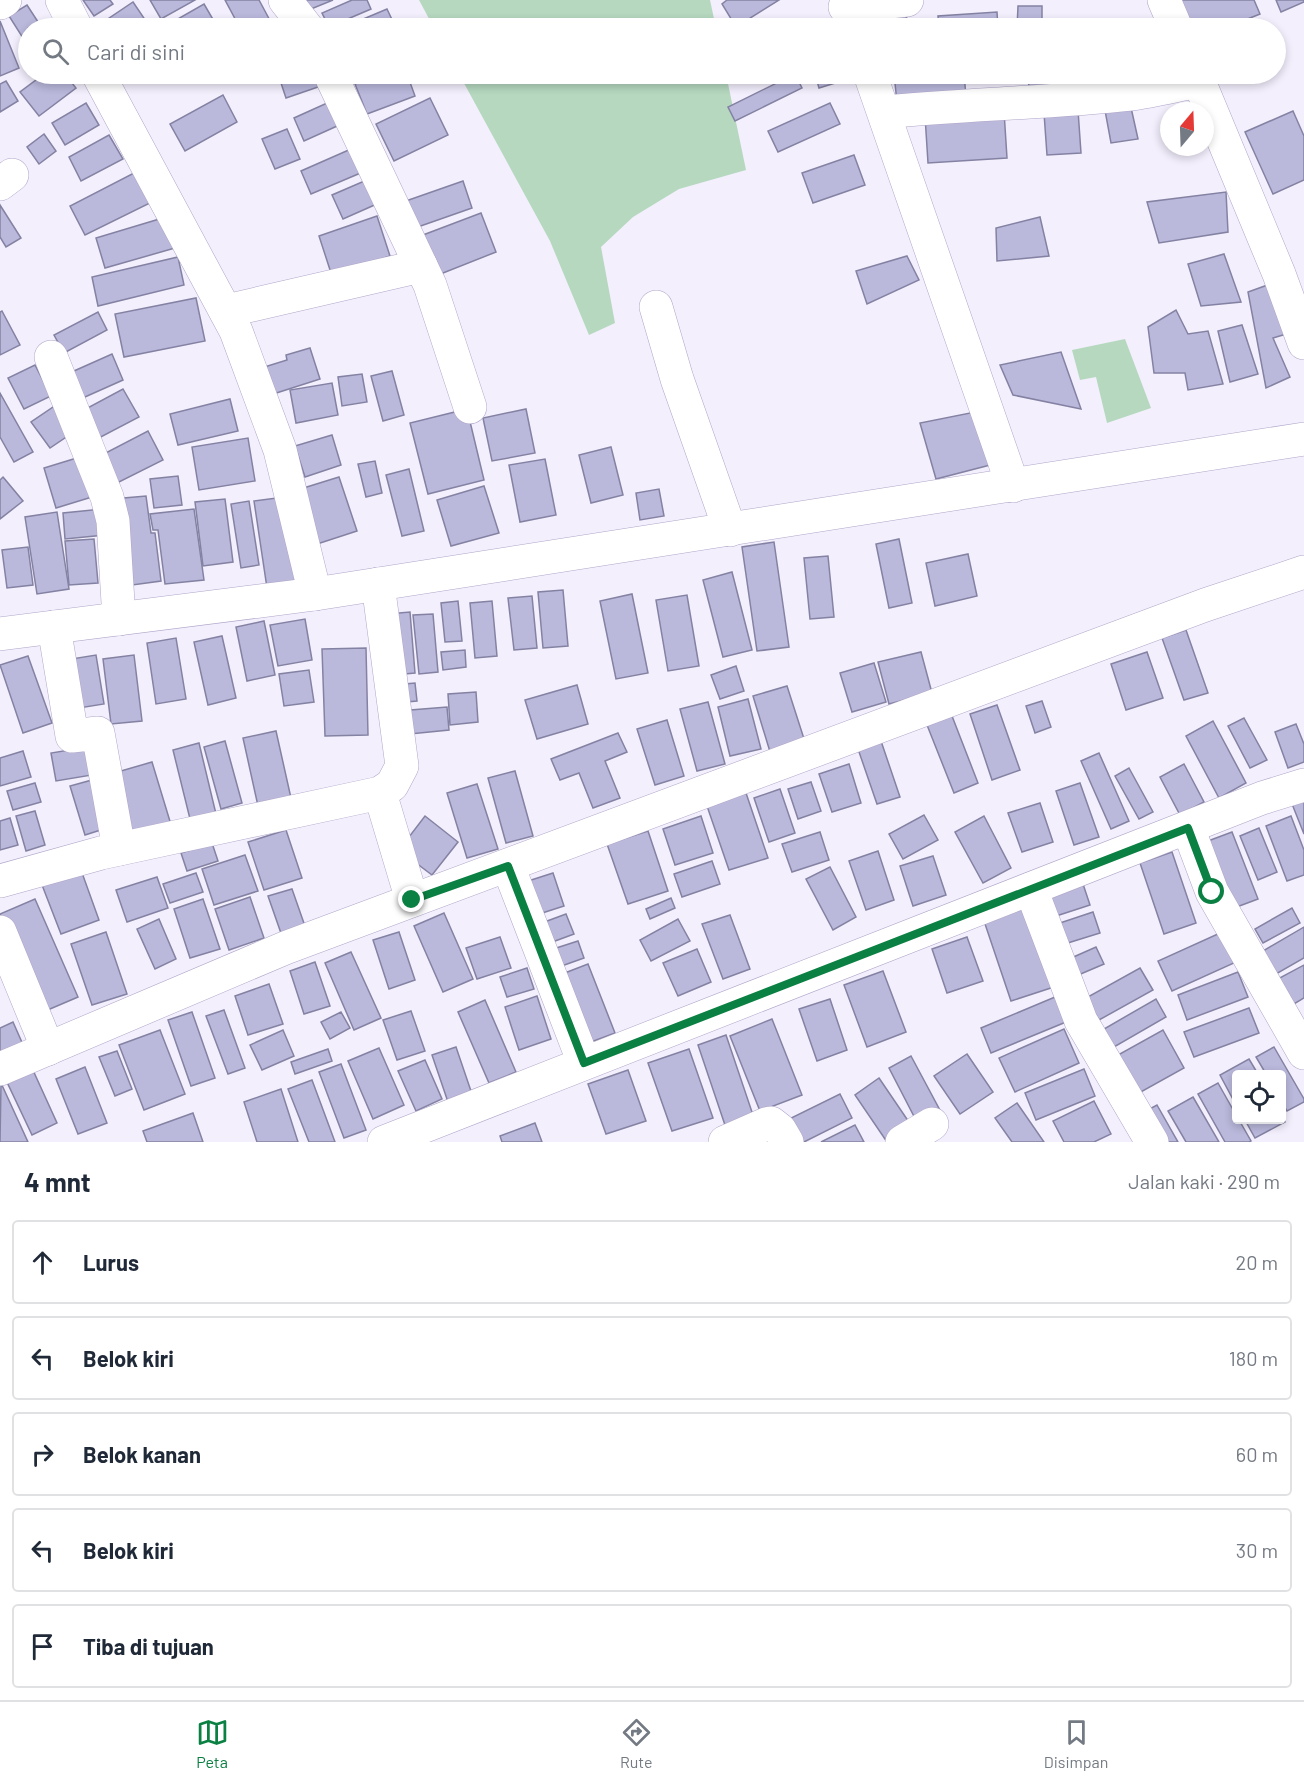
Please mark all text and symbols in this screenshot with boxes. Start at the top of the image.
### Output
search box [18,18,1286,84]
icon: search [39,35,72,68]
text: Cari di sini [87,38,185,64]
north arrow [1160,102,1214,156]
route start [1198,878,1224,904]
route end [398,886,424,912]
map controls [1232,1070,1286,1124]
button: locate [1232,1070,1286,1124]
text: 4 mnt [24,1166,91,1197]
text: Jalan kaki · 290 m [1128,1169,1280,1193]
icon: ahead [26,1246,59,1279]
text: Lurus [83,1249,139,1275]
text: 20 m [1235,1250,1278,1274]
icon: left [26,1342,59,1375]
text: Belok kiri [83,1345,174,1371]
text: 180 m [1229,1346,1278,1370]
icon: right [26,1438,59,1471]
text: Belok kanan [83,1441,201,1467]
text: 60 m [1236,1442,1278,1466]
icon: left [26,1534,59,1567]
text: Belok kiri [83,1537,174,1563]
text: 30 m [1236,1538,1278,1562]
icon: arrive [26,1630,59,1663]
text: Tiba di tujuan [83,1633,214,1659]
tab: Peta [196,1716,229,1771]
tab: Rute [620,1716,653,1771]
tab: Disimpan [1044,1716,1108,1771]

